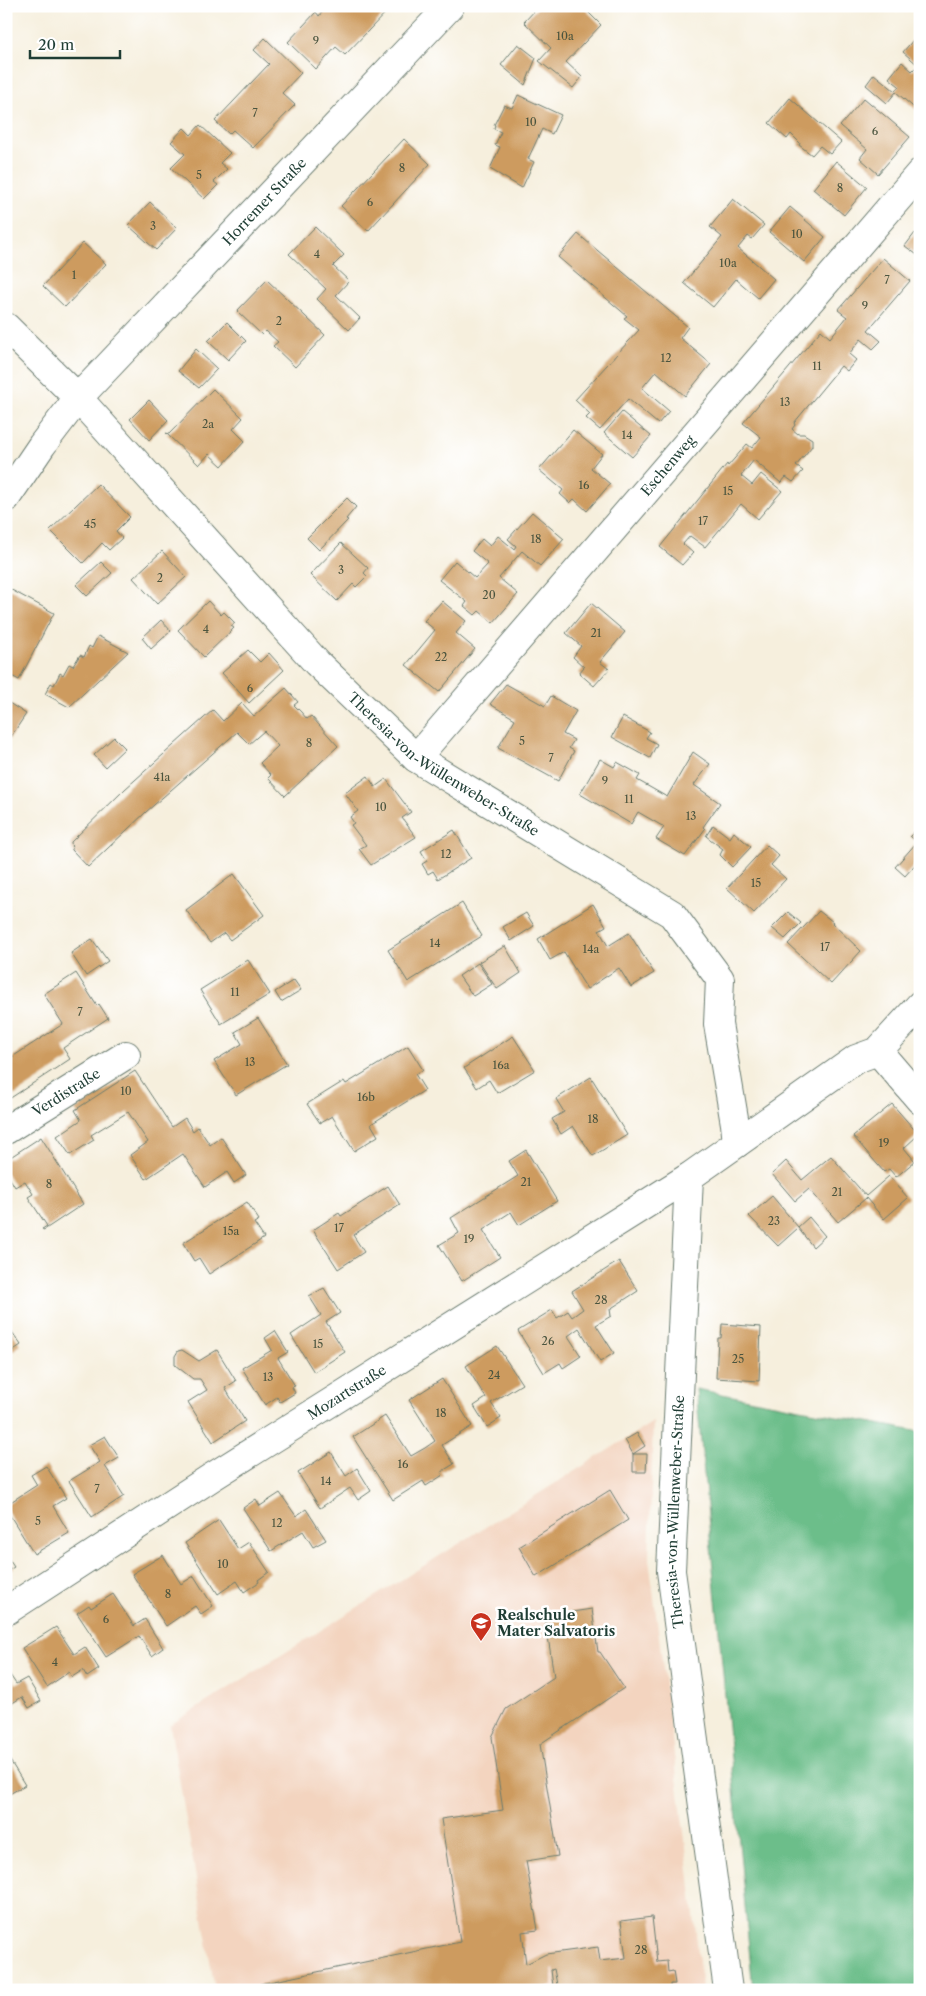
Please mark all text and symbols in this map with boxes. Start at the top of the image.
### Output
scale bar [30,28,120,60]
house number: 10a [556,29,574,43]
house number: 9 [313,34,319,48]
text: 20 m [38,35,74,54]
house number: 7 [252,106,258,120]
house number: 10 [525,115,537,129]
house number: 6 [872,124,879,138]
street label: Horremer Straße [219,154,310,249]
house number: 8 [399,161,405,175]
house number: 5 [196,168,202,182]
house number: 8 [837,181,843,195]
house number: 6 [367,195,374,209]
house number: 3 [150,219,156,233]
house number: 10 [791,227,803,241]
house number: 4 [314,247,320,261]
house number: 10a [719,256,737,270]
house number: 1 [72,268,77,282]
house number: 7 [884,273,890,287]
house number: 9 [862,299,868,313]
house number: 2 [276,314,282,328]
house number: 12 [661,351,671,365]
house number: 11 [812,359,822,373]
house number: 13 [780,395,790,409]
house number: 2a [202,417,214,431]
house number: 14 [622,428,632,442]
street label: Eschenweg [637,431,700,500]
house number: 16 [578,478,590,492]
house number: 15 [723,484,733,498]
house number: 17 [698,514,709,528]
house number: 45 [84,517,96,531]
house number: 18 [530,532,542,546]
house number: 3 [338,563,344,577]
house number: 2 [157,571,163,585]
house number: 20 [482,588,496,602]
house number: 4 [203,622,209,636]
house number: 21 [591,626,602,640]
house number: 22 [435,650,447,664]
house number: 6 [247,681,254,695]
street label: Theresia-von-Wüllenweber-Straße [344,689,543,840]
house number: 5 [519,734,525,748]
house number: 8 [306,736,312,750]
house number: 7 [548,751,554,765]
house number: 41a [154,770,171,784]
house number: 9 [602,774,608,788]
house number: 11 [624,792,634,806]
house number: 10 [375,800,387,814]
house number: 13 [686,809,696,823]
house number: 12 [441,847,451,861]
house number: 15 [751,876,761,890]
house number: 14 [430,936,440,950]
house number: 17 [820,940,831,954]
house number: 14a [583,942,600,956]
house number: 11 [230,985,240,999]
house number: 7 [77,1005,83,1019]
house number: 13 [245,1055,255,1069]
house number: 16a [493,1058,510,1072]
street label: Verdistraße [28,1064,104,1121]
house number: 10 [120,1084,132,1098]
house number: 16b [357,1090,375,1104]
house number: 18 [587,1112,599,1126]
house number: 19 [878,1136,890,1150]
house number: 21 [521,1175,532,1189]
house number: 8 [46,1177,52,1191]
house number: 21 [832,1185,843,1199]
house number: 23 [768,1214,780,1228]
house number: 17 [334,1221,345,1235]
house number: 15a [223,1224,239,1238]
house number: 19 [463,1232,475,1246]
house number: 28 [595,1293,607,1307]
house number: 26 [542,1334,555,1348]
house number: 15 [313,1337,323,1351]
house number: 25 [732,1352,744,1366]
street label: Mozartstraße [304,1361,390,1424]
house number: 24 [488,1368,500,1382]
house number: 13 [263,1370,273,1384]
street label: Theresia-von-Wüllenweber-Straße [662,1395,688,1629]
house number: 18 [435,1406,447,1420]
house number: 16 [397,1457,409,1471]
house number: 14 [321,1474,331,1488]
house number: 7 [94,1482,100,1496]
house number: 5 [35,1514,41,1528]
house number: 12 [272,1516,282,1530]
house number: 10 [217,1557,229,1571]
house number: 8 [165,1587,171,1601]
place label: Realschule Mater Salvatoris [497,1606,615,1640]
school or university icon: Realschule Mater Salvatoris [469,1611,493,1642]
house number: 6 [103,1612,110,1626]
house number: 4 [52,1655,58,1669]
house number: 28 [635,1943,647,1957]

